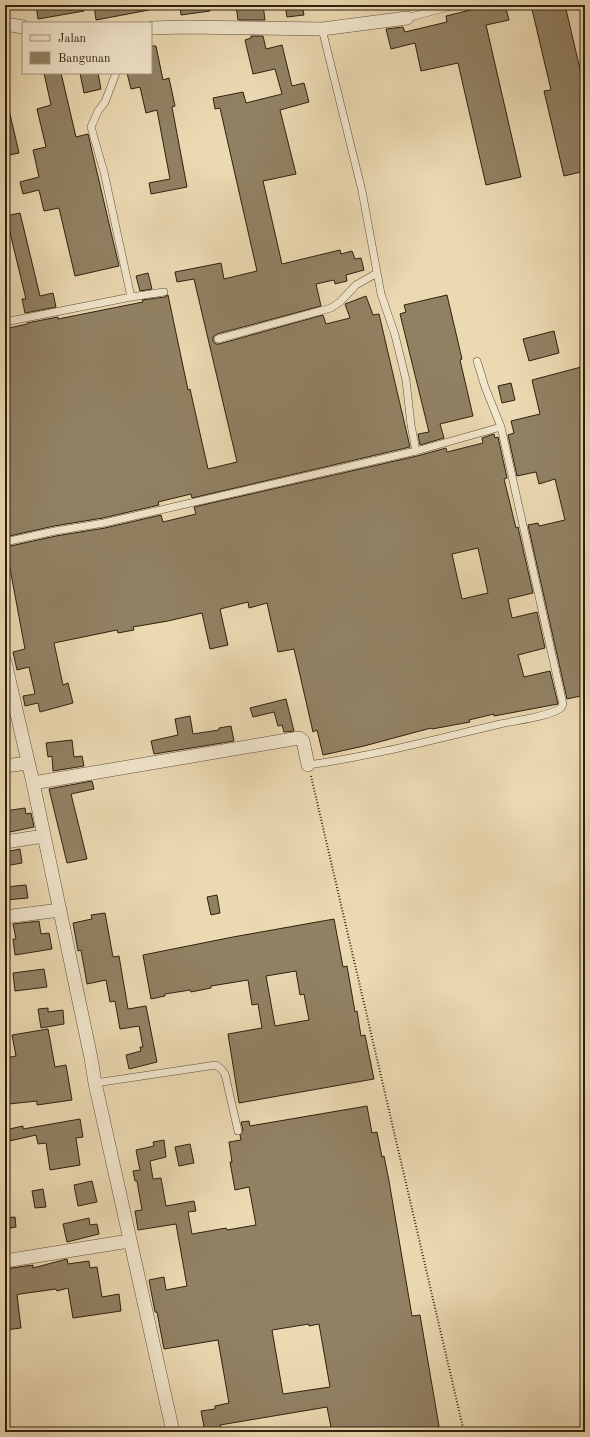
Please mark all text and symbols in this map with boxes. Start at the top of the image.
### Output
legend [22,22,152,74]
text: Jalan [58,33,87,45]
text: Bangunan [58,53,111,65]

